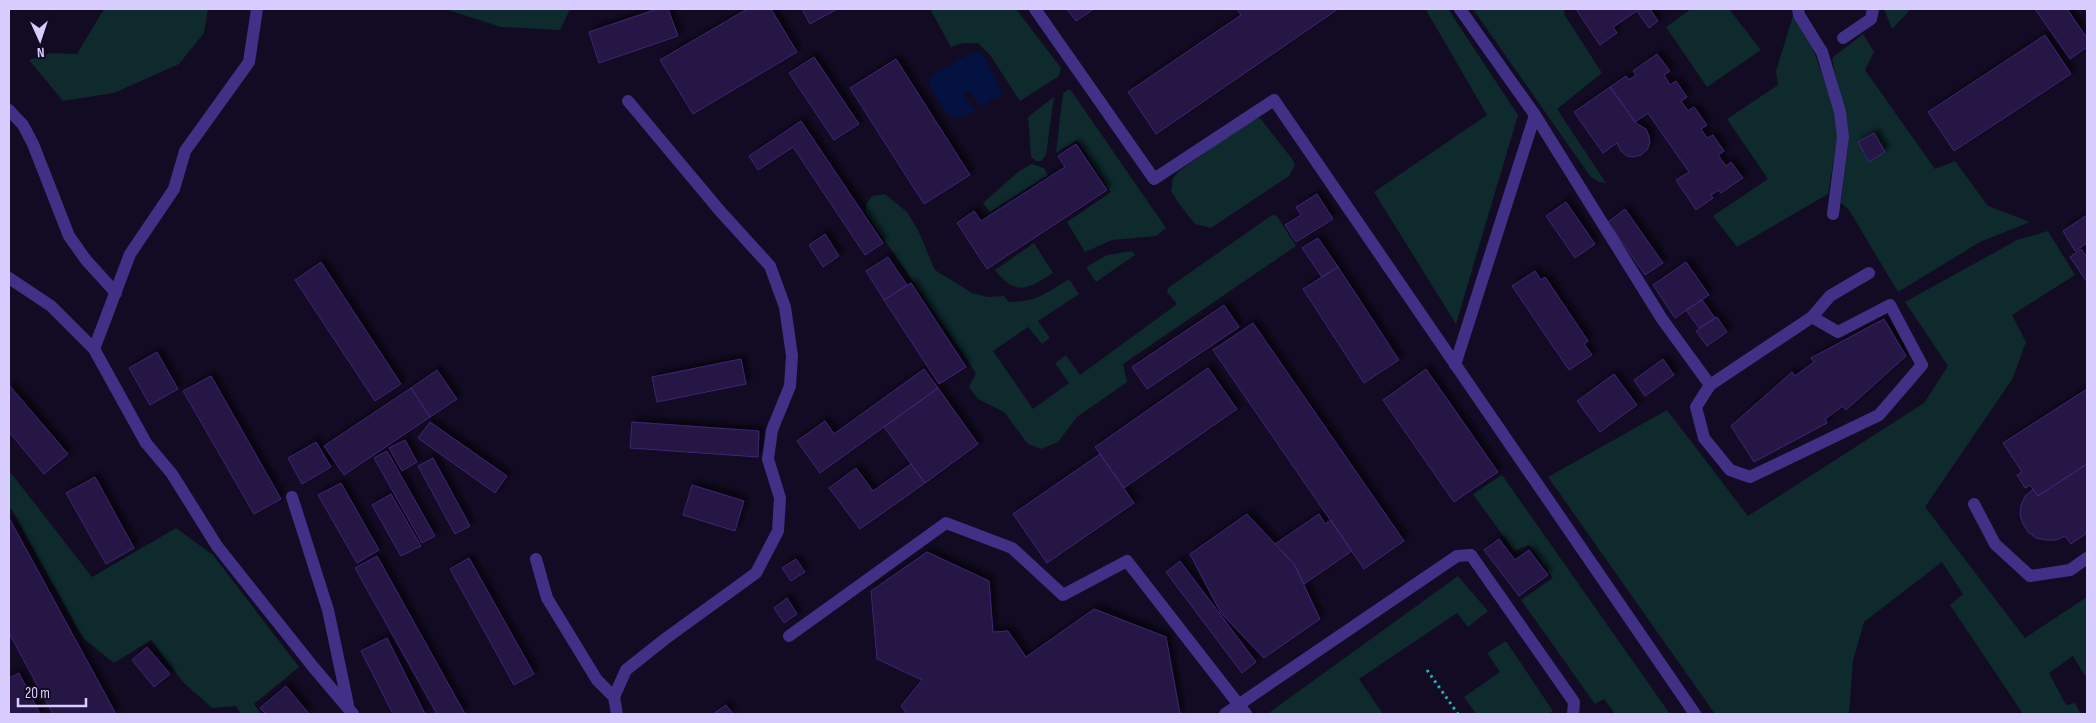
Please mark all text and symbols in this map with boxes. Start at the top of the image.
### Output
north arrow [15,15,65,65]
text: N [36,44,45,61]
scale bar [18,676,85,708]
text: 20 m [25,684,50,703]

